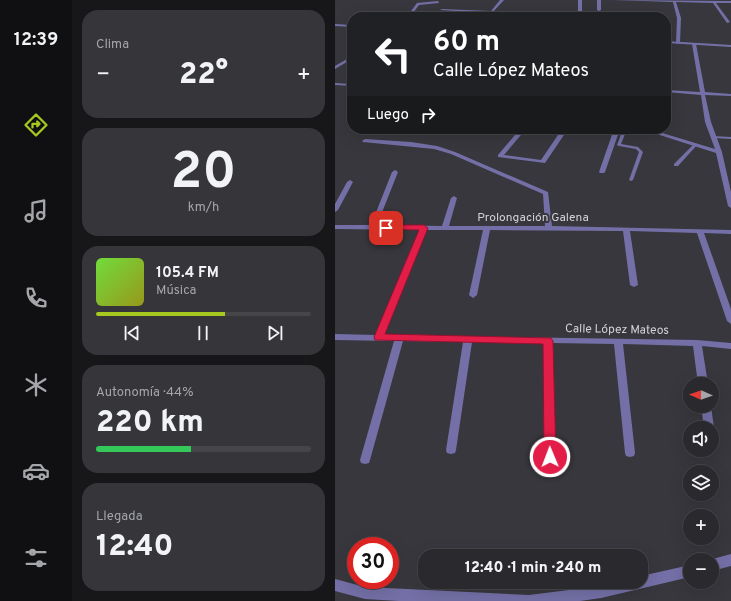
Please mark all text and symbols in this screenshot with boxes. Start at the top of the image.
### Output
text: 60 m [433,25,500,61]
icon: left [367,28,419,80]
text: 12:39 [14,29,58,52]
text: Clima [96,37,129,53]
text: 22° [179,57,228,94]
text: Calle López Mateos [433,60,589,83]
text: − [96,62,110,89]
text: + [297,62,311,89]
icon: right [417,104,439,126]
text: Luego [367,106,409,125]
icon: directions [22,111,50,139]
text: 20 [171,141,237,207]
icon: music [22,197,50,225]
text: km/h [188,200,219,216]
street label: Prolongación Galena [477,210,589,226]
pin [369,211,403,245]
icon: arrive [375,217,397,239]
text: 105.4 FM [156,264,219,283]
text: Música [156,283,196,299]
icon: phone [22,284,50,312]
street label: Calle López Mateos [565,321,669,339]
icon: previous [121,322,143,344]
icon: pause [192,322,214,344]
icon: next [264,322,286,344]
icon: climate [22,371,50,399]
north arrow [683,377,719,413]
map controls [683,377,719,589]
text: Autonomía · 44% [96,385,193,401]
text: 220 km [96,405,204,442]
button: sound [683,421,719,457]
position arrow [529,436,571,478]
icon: car [22,457,50,485]
button: layers [683,465,719,501]
text: Llegada [96,509,143,525]
button: + [683,509,719,545]
text: 12:40 [96,529,173,566]
speed limit sign: 30 [347,537,399,589]
icon: filters [22,544,50,572]
button: − [683,553,719,589]
text: 12:40 · 1 min · 240 m [465,559,601,578]

